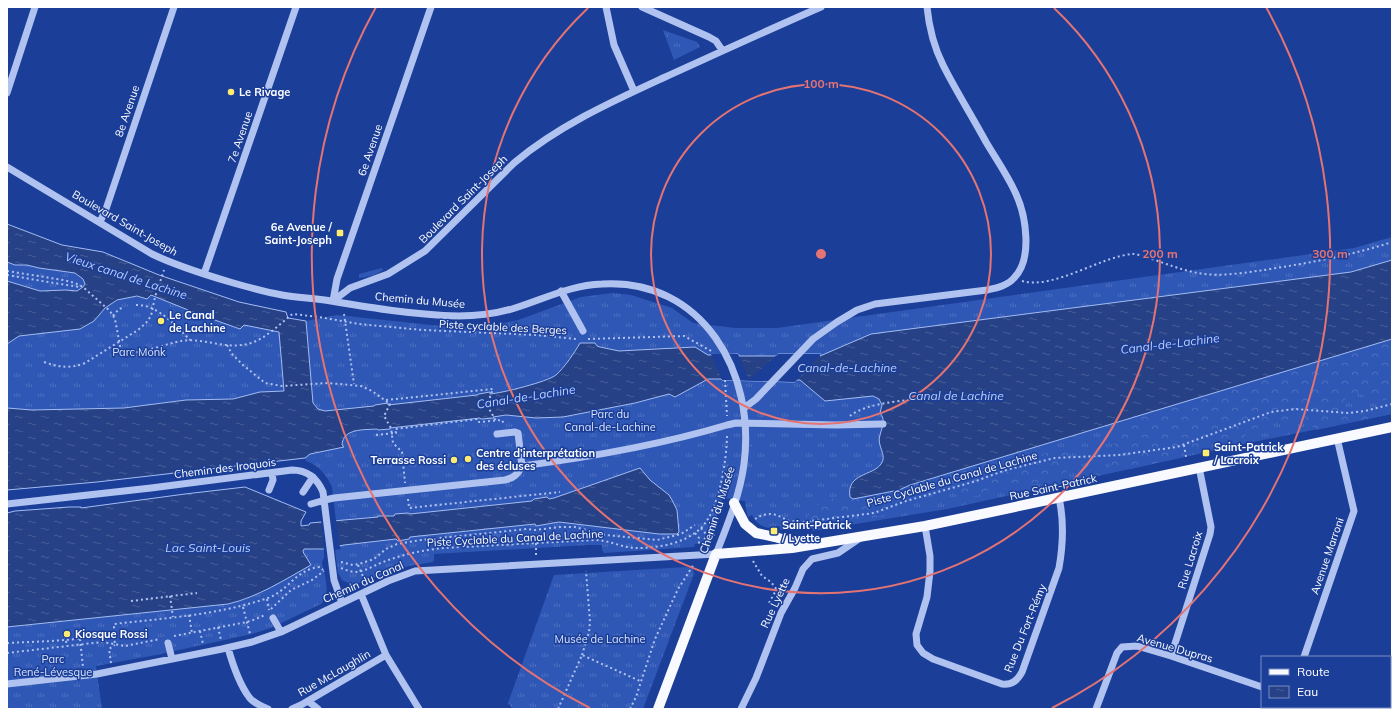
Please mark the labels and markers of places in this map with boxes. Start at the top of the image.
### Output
place label: Le Rivage [239,85,290,99]
marker: Le Rivage [226,87,236,97]
place label: 6e Avenue / Saint-Joseph [264,220,333,247]
marker: 6e Avenue / Saint-Joseph [335,228,345,238]
centre of rings [814,247,828,261]
place label: Le Canal de Lachine [169,308,226,335]
marker: Le Canal de Lachine [156,316,166,326]
place label: Saint-Patrick / Lacroix [1213,440,1284,467]
place label: Centre d’interprétation des écluses [476,446,595,473]
marker: Saint-Patrick / Lacroix [1201,448,1211,458]
place label: Terrasse Rossi [371,453,446,467]
marker: Centre d’interprétation des écluses [463,454,473,464]
marker: Terrasse Rossi [449,455,459,465]
place label: Saint-Patrick / Lyette [781,518,852,545]
marker: Saint-Patrick / Lyette [769,526,779,536]
place label: Kiosque Rossi [75,627,148,641]
marker: Kiosque Rossi [62,629,72,639]

